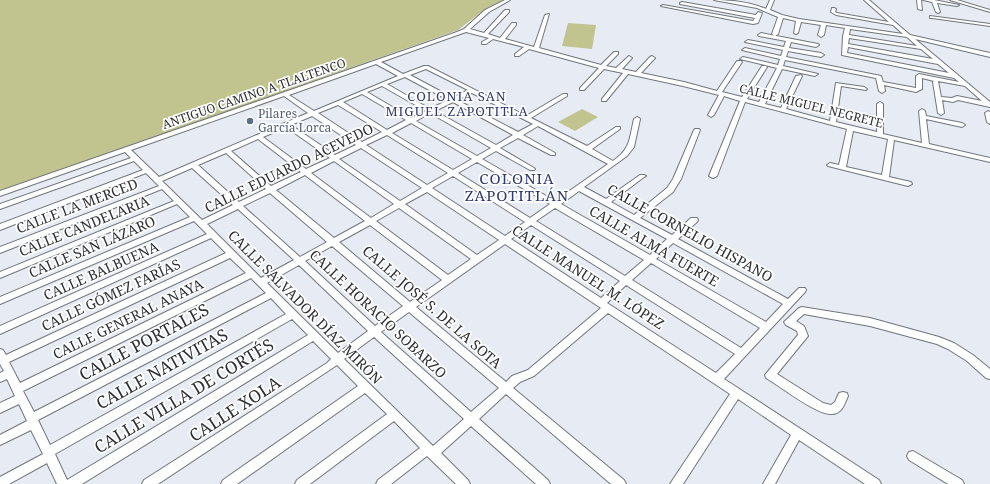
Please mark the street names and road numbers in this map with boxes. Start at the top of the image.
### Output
street label: ANTIGUO CAMINO A TLALTENCO [160,54,348,133]
street label: CALLE MIGUEL NEGRETE [737,79,885,132]
street label: CALLE EDUARDO ACEVEDO [201,118,376,217]
street label: CALLE LA MERCED [13,174,140,237]
street label: CALLE CORNELIO HISPANO [604,179,776,286]
street label: CALLE CANDELARIA [16,191,152,260]
street label: CALLE ALMA FUERTE [586,201,723,291]
street label: CALLE SAN LÁZARO [26,211,158,282]
street label: CALLE MANUEL M. LÓPEZ [508,220,668,333]
street label: CALLE SALVADOR DÍAZ MIRÓN [224,226,387,388]
street label: CALLE BALBUENA [40,237,162,304]
street label: CALLE JOSÉ S. DE LA SOTA [359,241,506,372]
street label: CALLE HORACIO SOBARZO [306,245,451,382]
street label: CALLE GÓMEZ FARÍAS [38,254,183,335]
street label: CALLE GENERAL ANAYA [50,274,206,363]
street label: CALLE PORTALES [75,298,213,386]
street label: CALLE NATIVITAS [92,323,232,414]
street label: CALLE VILLA DE CORTÉS [90,333,278,458]
street label: CALLE XOLA [185,370,285,447]

